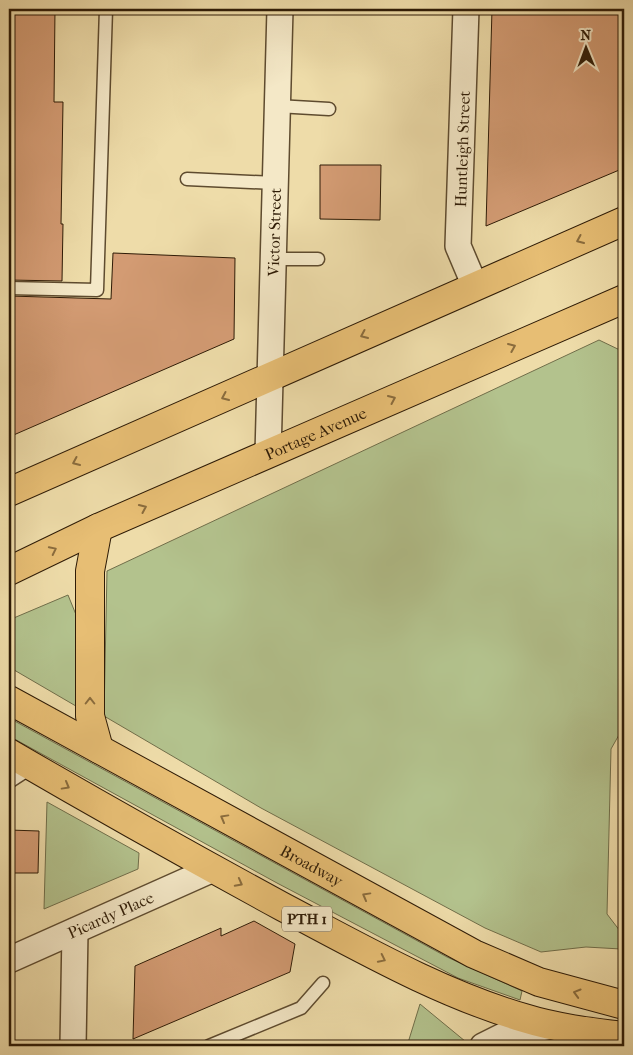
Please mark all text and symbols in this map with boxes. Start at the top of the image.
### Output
north arrow [560,22,610,72]
text: N [580,27,592,44]
street label: Huntleigh Street [451,90,474,208]
street label: Victor Street [264,187,285,277]
one-way arrow [576,234,585,245]
one-way arrow [360,329,369,340]
one-way arrow [507,343,516,354]
one-way arrow [221,390,230,401]
one-way arrow [387,395,396,406]
street label: Portage Avenue [262,403,369,464]
one-way arrow [72,456,81,467]
one-way arrow [138,504,147,515]
one-way arrow [48,546,57,556]
one-way arrow [85,697,95,704]
one-way arrow [61,780,70,790]
one-way arrow [220,814,229,824]
street label: Broadway [277,841,347,891]
one-way arrow [233,877,242,887]
street label: Picardy Place [65,888,157,943]
one-way arrow [363,893,372,903]
road number: PTH 1 [282,906,332,932]
one-way arrow [377,953,386,963]
one-way arrow [573,989,582,999]

